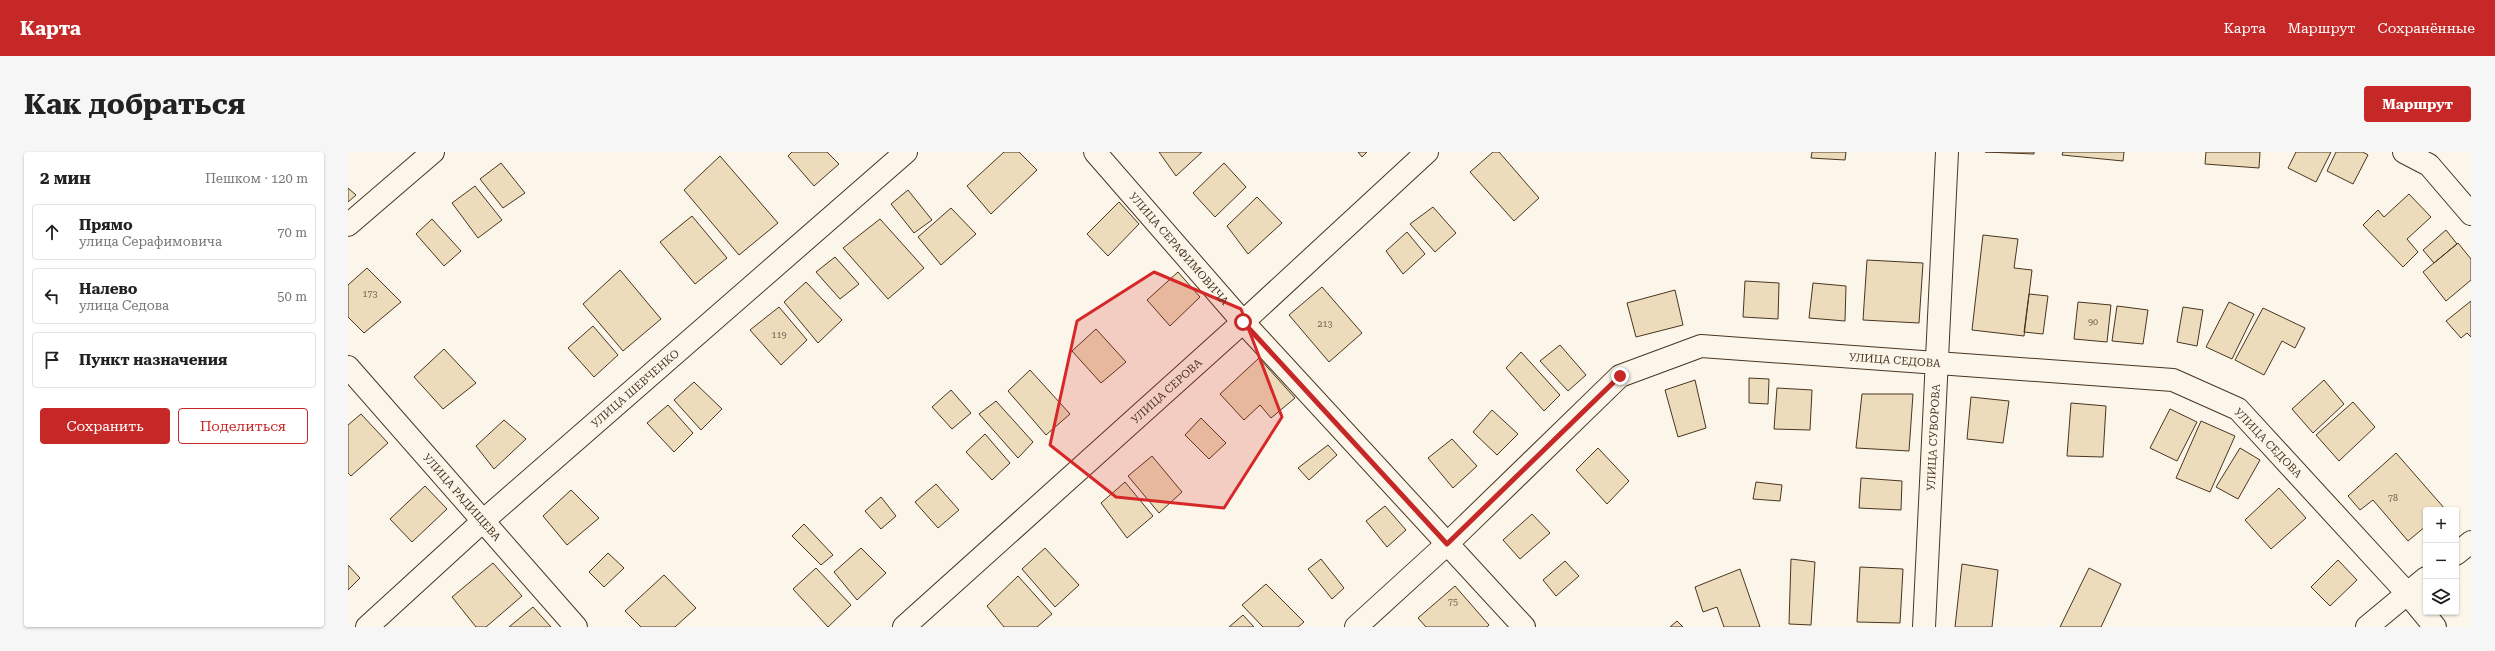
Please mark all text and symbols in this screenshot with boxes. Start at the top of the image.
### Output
text: Карта [20,17,81,40]
text: Карта [2224,20,2266,36]
text: Маршрут [2288,20,2356,36]
text: Сохранённые [2378,20,2475,36]
button: Маршрут [2364,86,2471,122]
text: Как добраться [24,88,245,121]
text: 2 мин [40,168,91,188]
text: Пешком · 120 m [205,171,308,186]
street label: УЛИЦА СЕРАФИМОВИЧА [1127,190,1232,308]
text: Прямо [79,216,133,234]
icon: ahead [41,221,63,243]
text: 70 m [277,225,307,240]
text: улица Серафимовича [79,234,222,249]
text: Налево [79,280,138,298]
icon: left [41,285,63,307]
text: 50 m [277,289,307,304]
house number: 173 [362,289,378,299]
text: улица Седова [79,298,169,313]
route start [1234,313,1252,331]
house number: 90 [2088,317,2098,327]
house number: 213 [1317,319,1333,329]
house number: 119 [771,330,787,340]
street label: УЛИЦА ШЕВЧЕНКО [589,346,682,430]
icon: arrive [41,349,63,371]
street label: УЛИЦА СЕДОВА [1848,350,1941,370]
text: Пункт назначения [79,351,227,369]
street label: УЛИЦА СЕРОВА [1128,356,1205,426]
route end [1611,367,1629,385]
street label: УЛИЦА СУВОРОВА [1924,383,1942,491]
street label: УЛИЦА СЕДОВА [2231,405,2305,481]
button: Сохранить [40,408,170,444]
button: Поделиться [178,408,308,444]
street label: УЛИЦА РАДИЩЕВА [420,451,504,544]
house number: 78 [2388,493,2398,503]
map controls [2423,507,2459,615]
button: + [2423,507,2459,543]
button: − [2423,543,2459,579]
button: layers [2423,579,2459,615]
house number: 75 [1448,597,1458,607]

